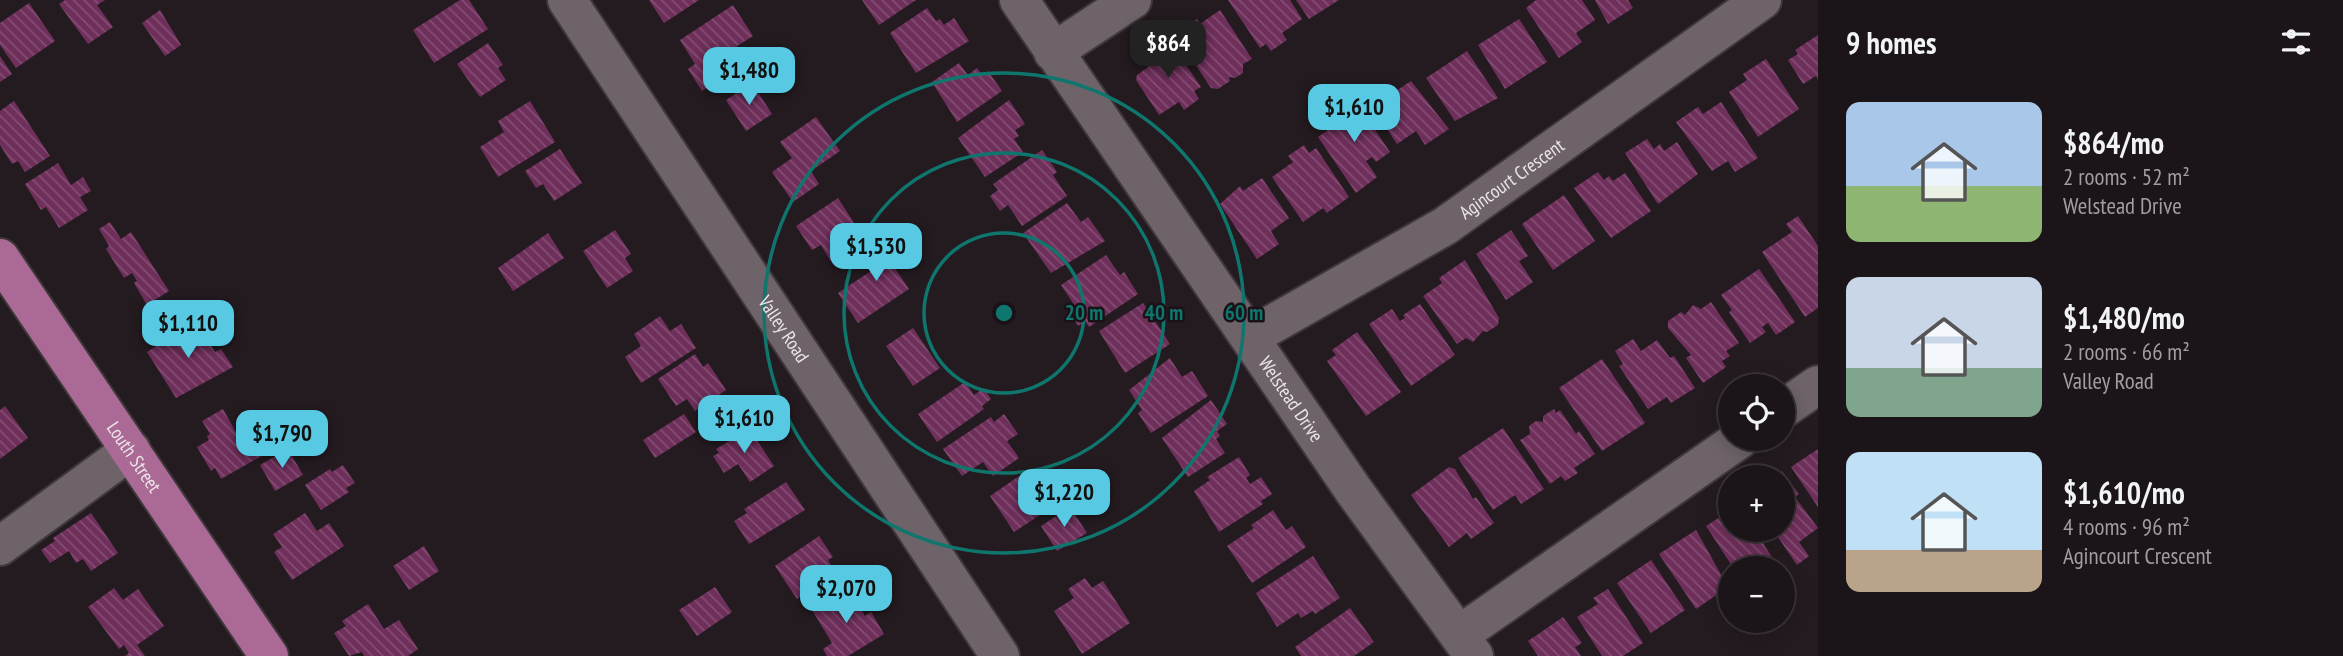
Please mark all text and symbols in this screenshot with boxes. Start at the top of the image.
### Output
pin: $864 [1127,20,1209,80]
text: 9 homes [1846,23,1937,62]
icon: filters [2277,23,2315,61]
text: $864 [1146,28,1190,57]
pin: $1,480 [692,48,806,107]
text: $1,480 [719,55,779,84]
pin: $1,610 [1297,85,1411,144]
text: $1,610 [1324,92,1384,121]
text: $864/mo [2063,123,2164,162]
icon: home [1902,130,1986,214]
street label: Agincourt Crescent [1454,133,1569,224]
text: 2 rooms · 52 m² [2063,162,2190,191]
text: Welstead Drive [2063,191,2182,220]
pin: $1,530 [819,224,933,283]
text: $1,530 [846,231,906,260]
street label: Valley Road [753,290,815,367]
text: $1,480/mo [2063,298,2185,337]
text: 20 m [1065,299,1103,326]
text: 40 m [1145,299,1183,326]
text: 60 m [1225,299,1263,326]
pin: $1,110 [131,300,245,360]
centre of rings [992,301,1016,325]
icon: home [1902,305,1986,389]
text: $1,110 [158,308,218,337]
text: 2 rooms · 66 m² [2063,337,2190,366]
street label: Welstead Drive [1254,352,1329,446]
text: Valley Road [2063,366,2154,395]
map controls [1718,374,1795,633]
button: locate [1718,374,1795,451]
pin: $1,610 [687,396,801,455]
text: $1,610 [714,403,774,432]
pin: $1,790 [225,410,339,470]
street label: Louth Street [102,417,167,498]
text: $1,790 [252,418,312,447]
button: + [1718,465,1795,542]
pin: $1,220 [1007,470,1121,529]
text: $1,610/mo [2063,473,2185,512]
text: $1,220 [1034,477,1094,506]
icon: home [1902,480,1986,564]
text: 4 rooms · 96 m² [2063,512,2190,541]
text: Agincourt Crescent [2063,541,2212,570]
button: − [1718,556,1795,633]
pin: $2,070 [789,566,903,625]
text: $2,070 [816,573,876,602]

